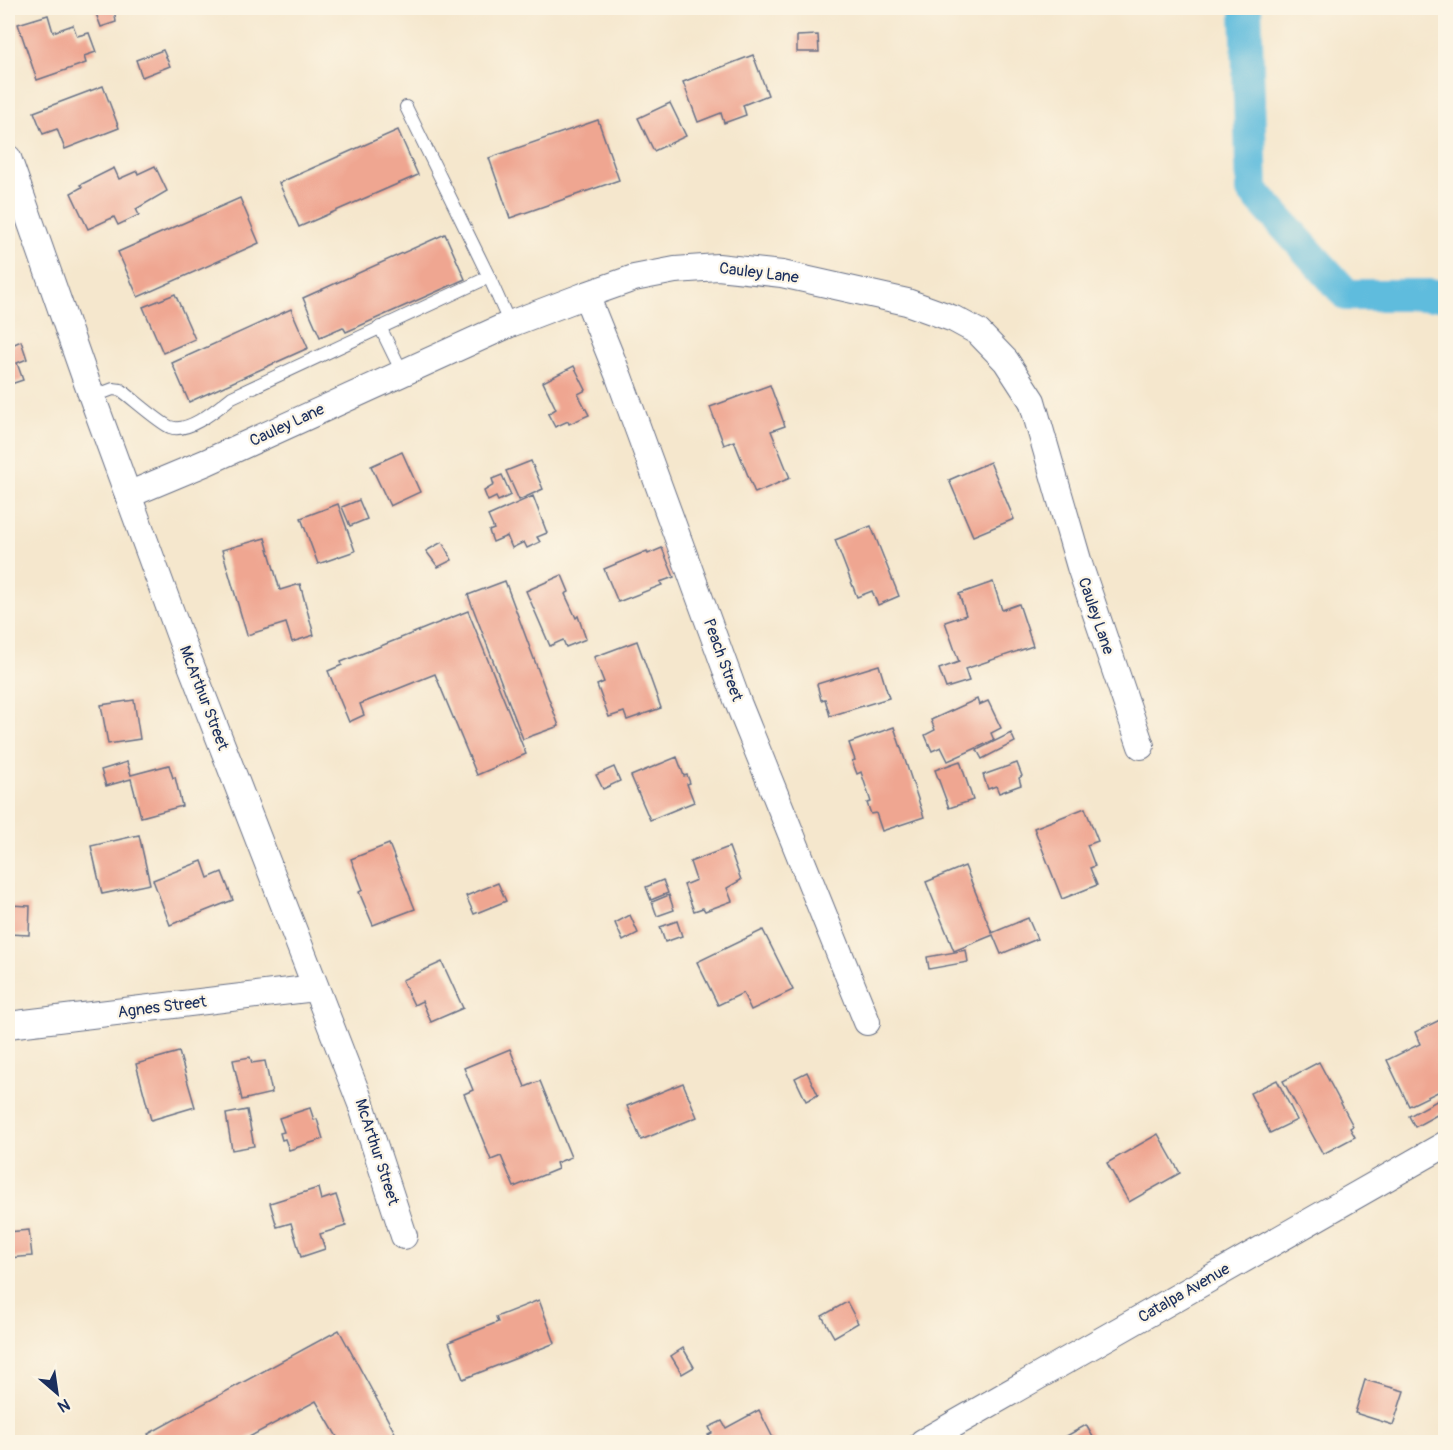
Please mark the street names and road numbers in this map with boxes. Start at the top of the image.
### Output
street label: Cauley Lane [718,258,800,288]
street label: Cauley Lane [247,399,328,451]
street label: Cauley Lane [1074,575,1119,657]
street label: Peach Street [699,616,747,705]
street label: McArthur Street [175,643,233,754]
street label: Agnes Street [116,992,208,1022]
street label: McArthur Street [350,1096,404,1208]
street label: Catalpa Avenue [1135,1259,1233,1327]

